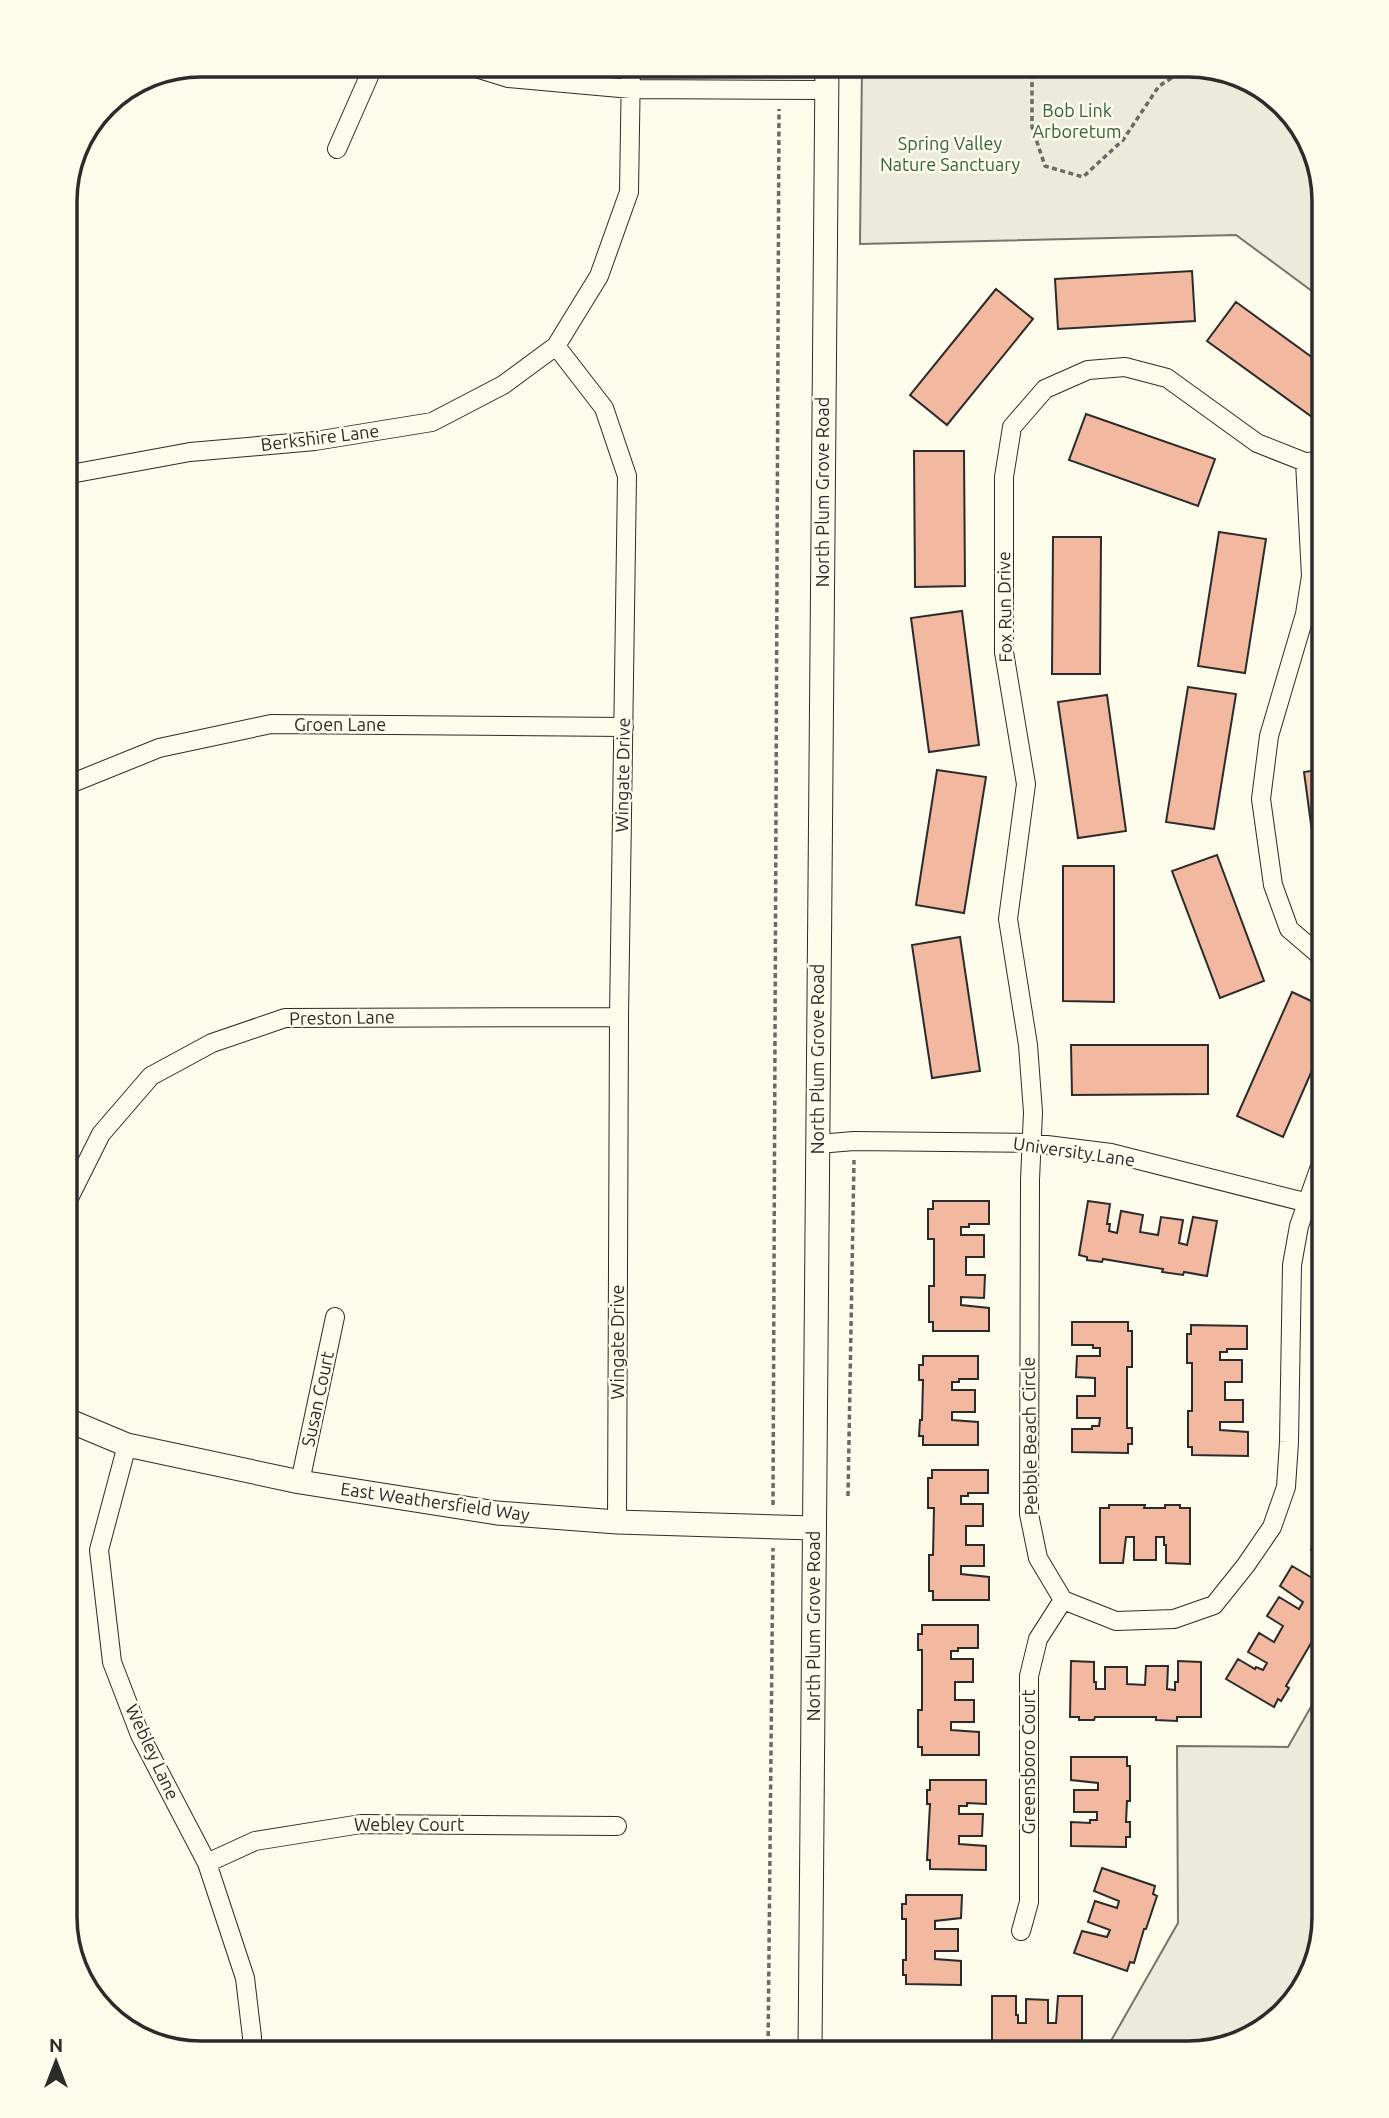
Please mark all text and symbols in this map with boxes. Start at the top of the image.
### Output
park label: Bob Link Arboretum [1032,100,1122,141]
park label: Spring Valley Nature Sanctuary [880,133,1020,174]
street label: North Plum Grove Road [812,397,832,587]
street label: Berkshire Lane [259,420,380,454]
street label: Fox Run Drive [993,551,1015,663]
street label: Groen Lane [294,714,386,734]
street label: Wingate Drive [611,717,633,833]
street label: North Plum Grove Road [807,964,827,1154]
street label: Preston Lane [289,1006,395,1028]
street label: University Lane [1012,1133,1137,1169]
street label: Wingate Drive [607,1285,627,1399]
street label: Susan Court [297,1349,337,1448]
street label: Pebble Beach Circle [1018,1356,1040,1516]
street label: East Weathersfield Way [339,1478,531,1524]
street label: North Plum Grove Road [803,1531,823,1721]
street label: Greensboro Court [1018,1690,1038,1834]
street label: Webley Lane [122,1701,184,1802]
street label: Webley Court [354,1814,464,1834]
north arrow [21,2027,91,2097]
text: N [49,2034,63,2056]

